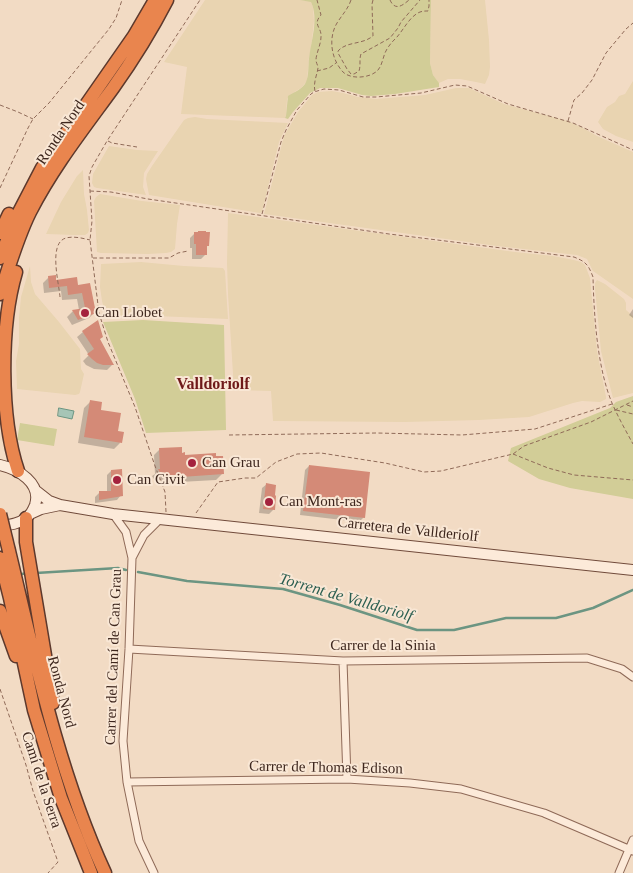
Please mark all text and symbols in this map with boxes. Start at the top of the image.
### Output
street label: Ronda Nord [33,97,89,169]
place label: Can Llobet [95,304,162,322]
marker: Can Llobet [79,307,91,319]
district label: Valldoriolf [176,375,250,395]
place label: Can Grau [202,454,260,472]
marker: Can Grau [186,457,198,469]
place label: Can Civit [127,471,185,489]
marker: Can Civit [111,474,123,486]
place label: Can Mont-ras [279,493,362,511]
marker: Can Mont-ras [263,496,275,508]
street label: Carretera de Vallderiolf [337,514,479,546]
street label: Carrer del Camí de Can Grau [102,569,126,745]
water label: Torrent de Valldoriolf [277,570,415,626]
street label: Carrer de la Sinia [330,637,436,655]
street label: Ronda Nord [43,654,79,730]
street label: Camí de la Serra [17,729,65,831]
street label: Carrer de Thomas Edison [249,758,403,778]

